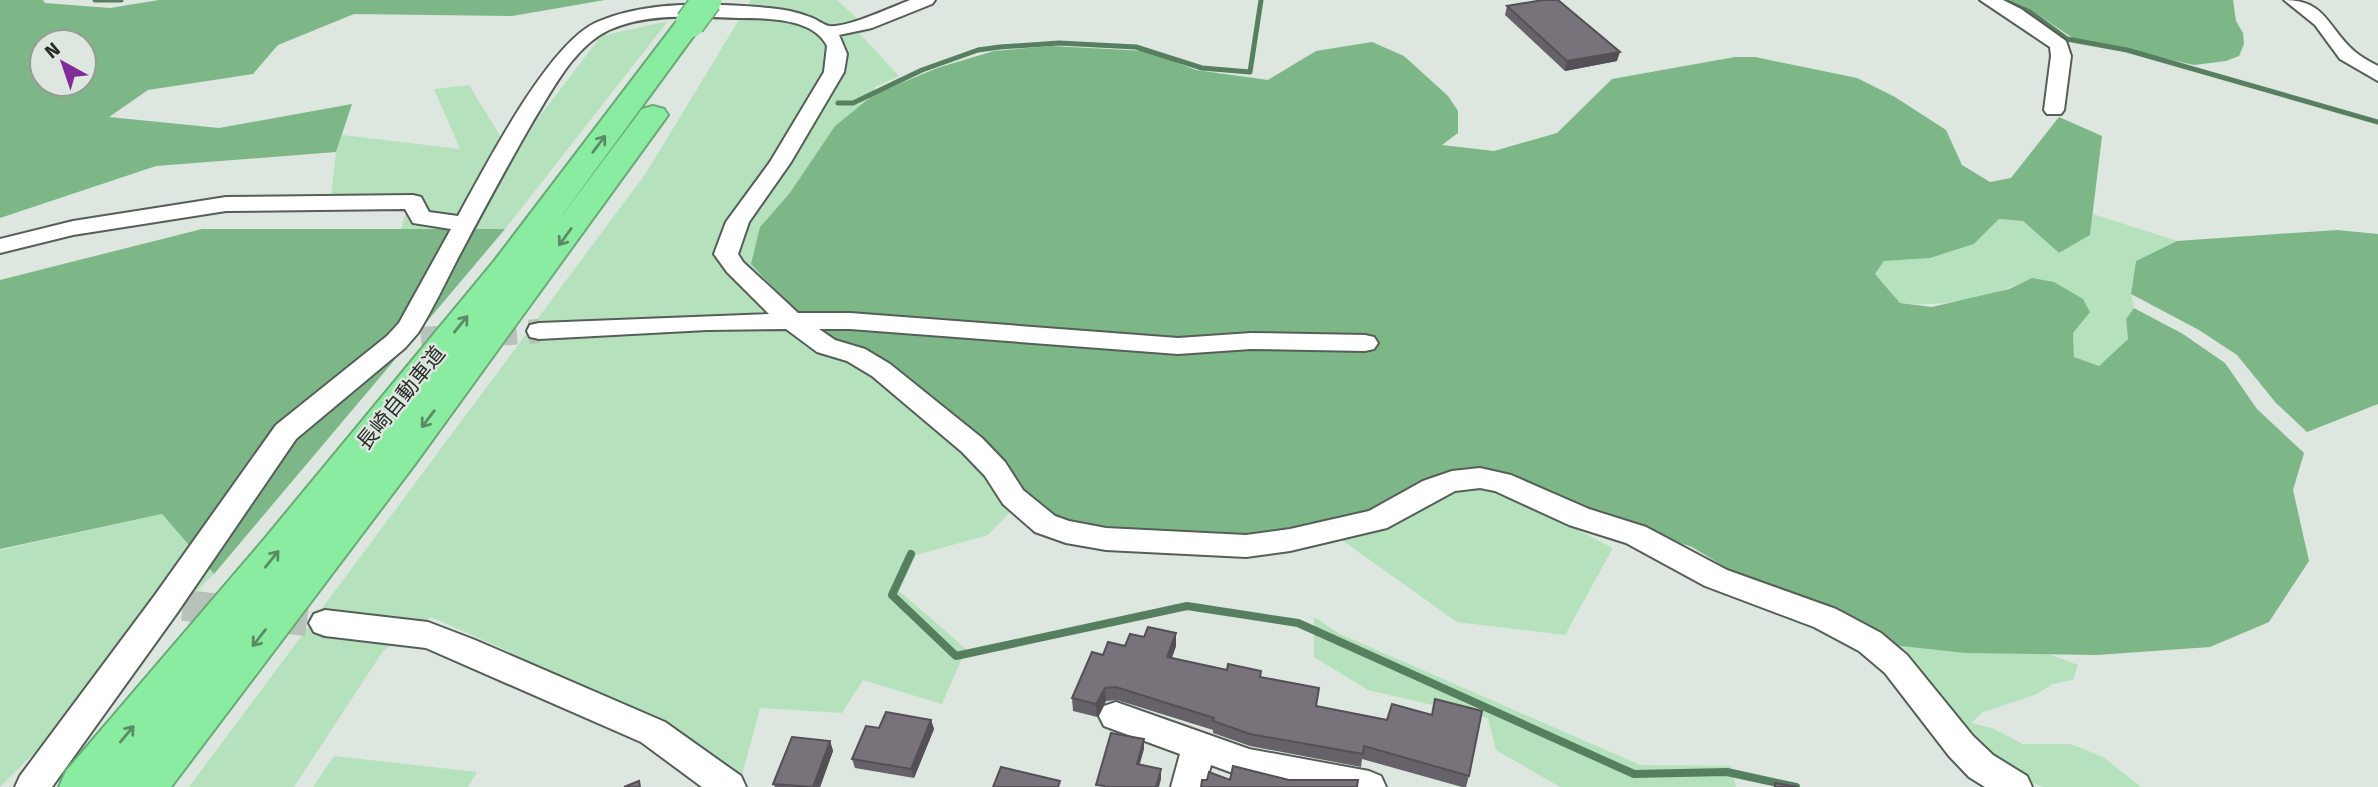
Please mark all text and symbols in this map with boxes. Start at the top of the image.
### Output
north arrow [28,28,98,98]
text: N [40,37,65,63]
one-way arrow [592,135,607,154]
one-way arrow [558,227,572,246]
one-way arrow [453,316,468,334]
street label: 長崎自動車道 [351,341,451,455]
one-way arrow [421,409,436,428]
one-way arrow [265,551,280,569]
one-way arrow [252,628,267,647]
one-way arrow [120,726,135,744]

